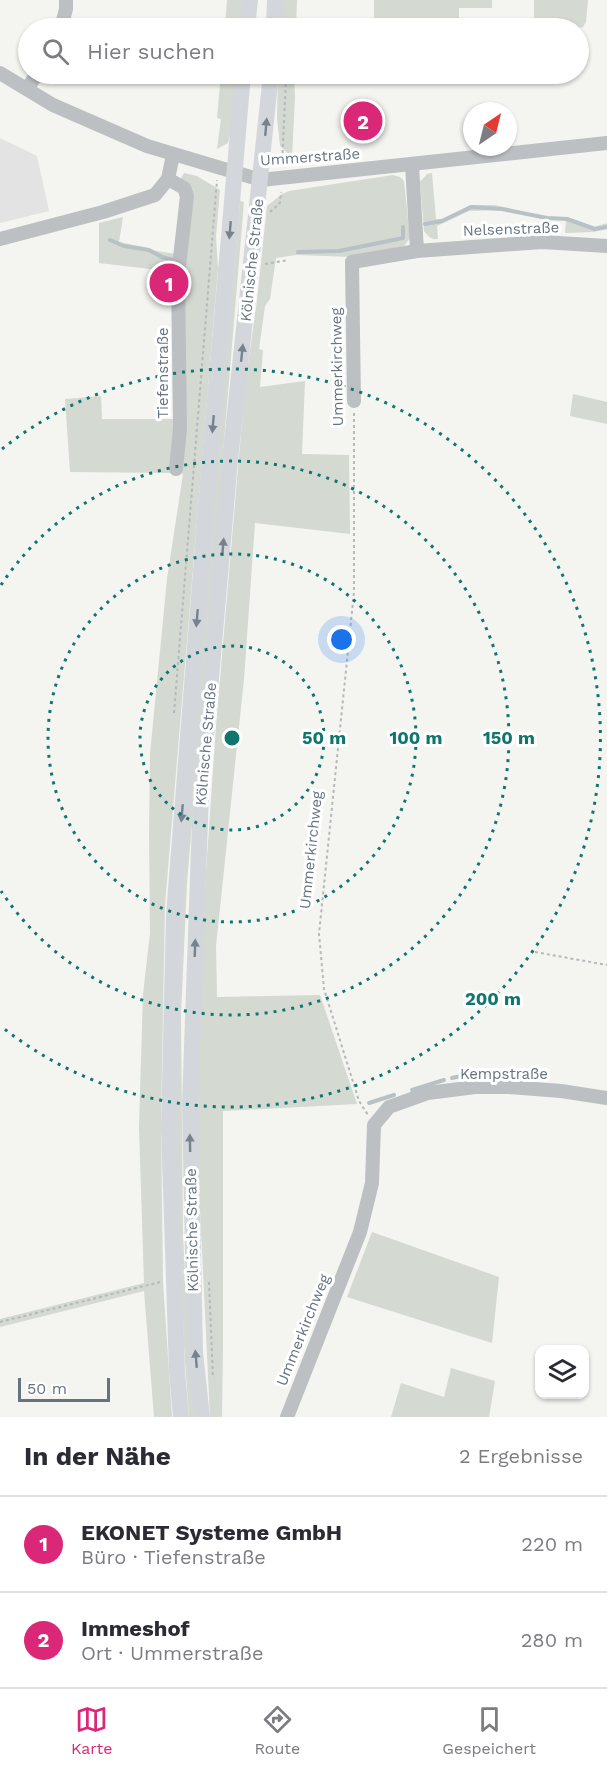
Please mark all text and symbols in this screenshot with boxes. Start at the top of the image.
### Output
search box [18,18,589,84]
icon: search [39,35,72,68]
text: Hier suchen [87,39,215,64]
pin: 2 [344,98,382,144]
north arrow [463,102,517,156]
one-way arrow [261,117,271,136]
street label: Ummerstraße [259,145,361,169]
street label: Kölnische Straße [237,198,267,322]
street label: Nelsenstraße [462,218,560,240]
one-way arrow [225,220,235,239]
pin: 1 [150,260,188,306]
street label: Ummerkirchweg [327,307,347,427]
street label: Tiefenstraße [154,327,172,419]
one-way arrow [237,343,247,362]
one-way arrow [208,415,218,434]
one-way arrow [218,537,228,556]
one-way arrow [192,609,202,628]
your location [327,625,356,654]
street label: Kölnische Straße [192,682,220,806]
text: 50 m [302,727,346,748]
text: 100 m [389,727,443,748]
text: 150 m [483,727,535,748]
centre of rings [222,728,242,748]
street label: Ummerkirchweg [296,790,326,910]
one-way arrow [177,803,187,822]
one-way arrow [191,939,200,958]
text: 200 m [465,988,521,1009]
street label: Kempstraße [460,1065,548,1083]
one-way arrow [186,1133,195,1152]
street label: Kölnische Straße [182,1168,202,1292]
street label: Ummerkirchweg [272,1272,334,1388]
map controls [535,1345,589,1399]
button: layers [535,1345,589,1399]
one-way arrow [191,1349,201,1368]
scale bar [18,1375,110,1402]
text: 50 m [27,1379,67,1398]
text: In der Nähe [24,1441,171,1471]
text: 2 Ergebnisse [459,1444,583,1468]
text: EKONET Systeme GmbH [81,1520,342,1545]
text: 1 [39,1532,48,1556]
text: 220 m [521,1532,583,1556]
text: Büro · Tiefenstraße [81,1545,266,1569]
text: Immeshof [81,1616,190,1641]
text: 2 [38,1628,49,1652]
text: 280 m [521,1628,583,1652]
text: Ort · Ummerstraße [81,1641,263,1665]
tab: Karte [71,1703,112,1758]
tab: Route [254,1703,300,1758]
tab: Gespeichert [442,1703,536,1758]

